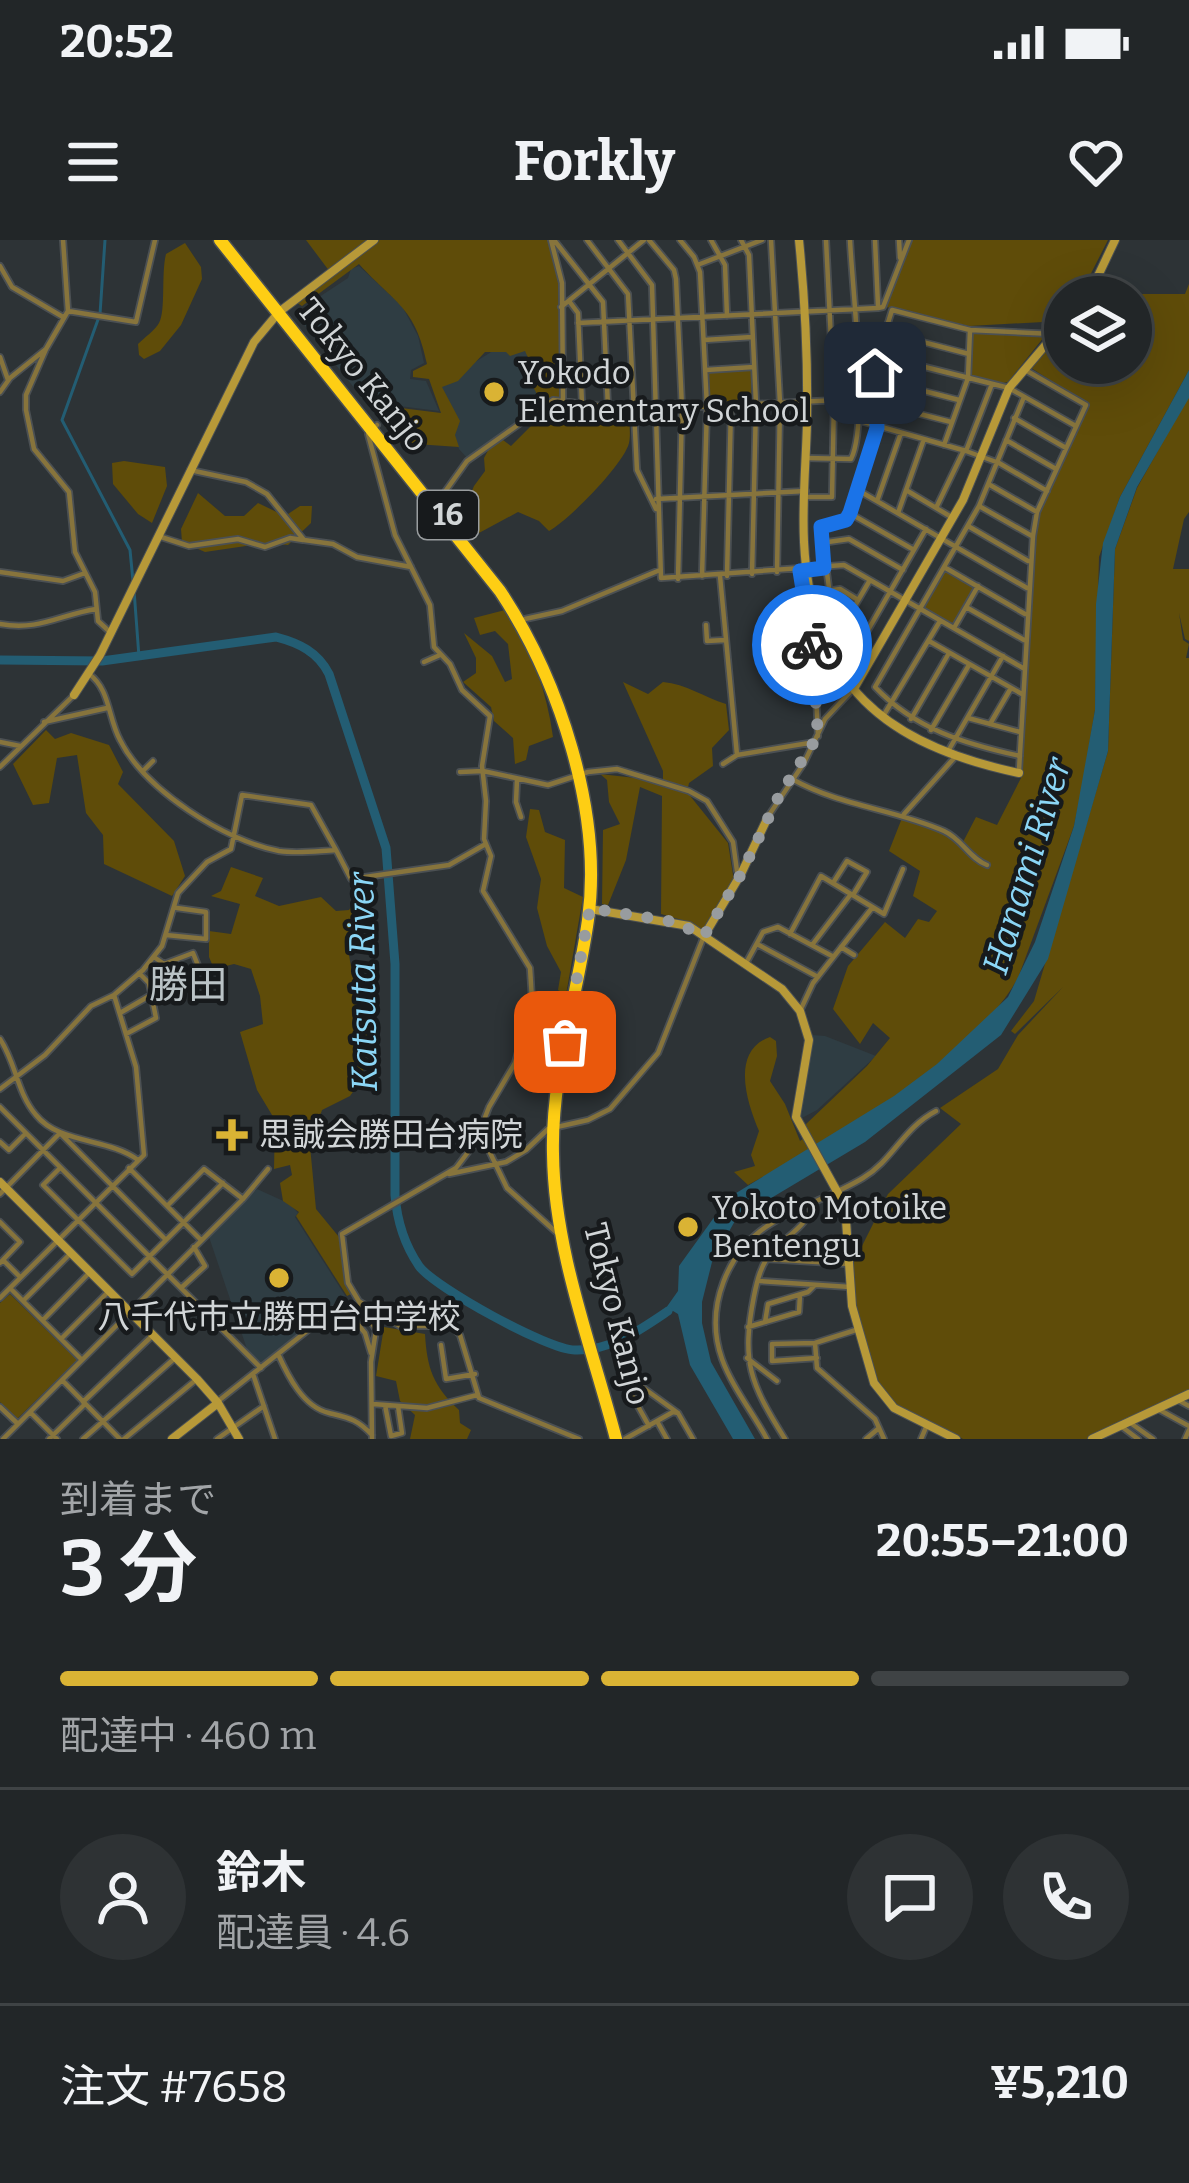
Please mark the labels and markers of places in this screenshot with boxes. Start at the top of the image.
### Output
pin [824,322,926,424]
place label: Yokodo Elementary School [518,353,809,431]
marker: Yokodo Elementary School [481,379,507,405]
pin [514,991,616,1093]
place label: 思誠会勝田台病院 [259,1115,523,1155]
marker: 思誠会勝田台病院 [216,1119,248,1151]
place label: Yokoto Motoike Bentengu [712,1188,947,1266]
marker: Yokoto Motoike Bentengu [675,1214,701,1240]
marker: 八千代市立勝田台中学校 [266,1265,292,1291]
place label: 八千代市立勝田台中学校 [98,1297,461,1337]

